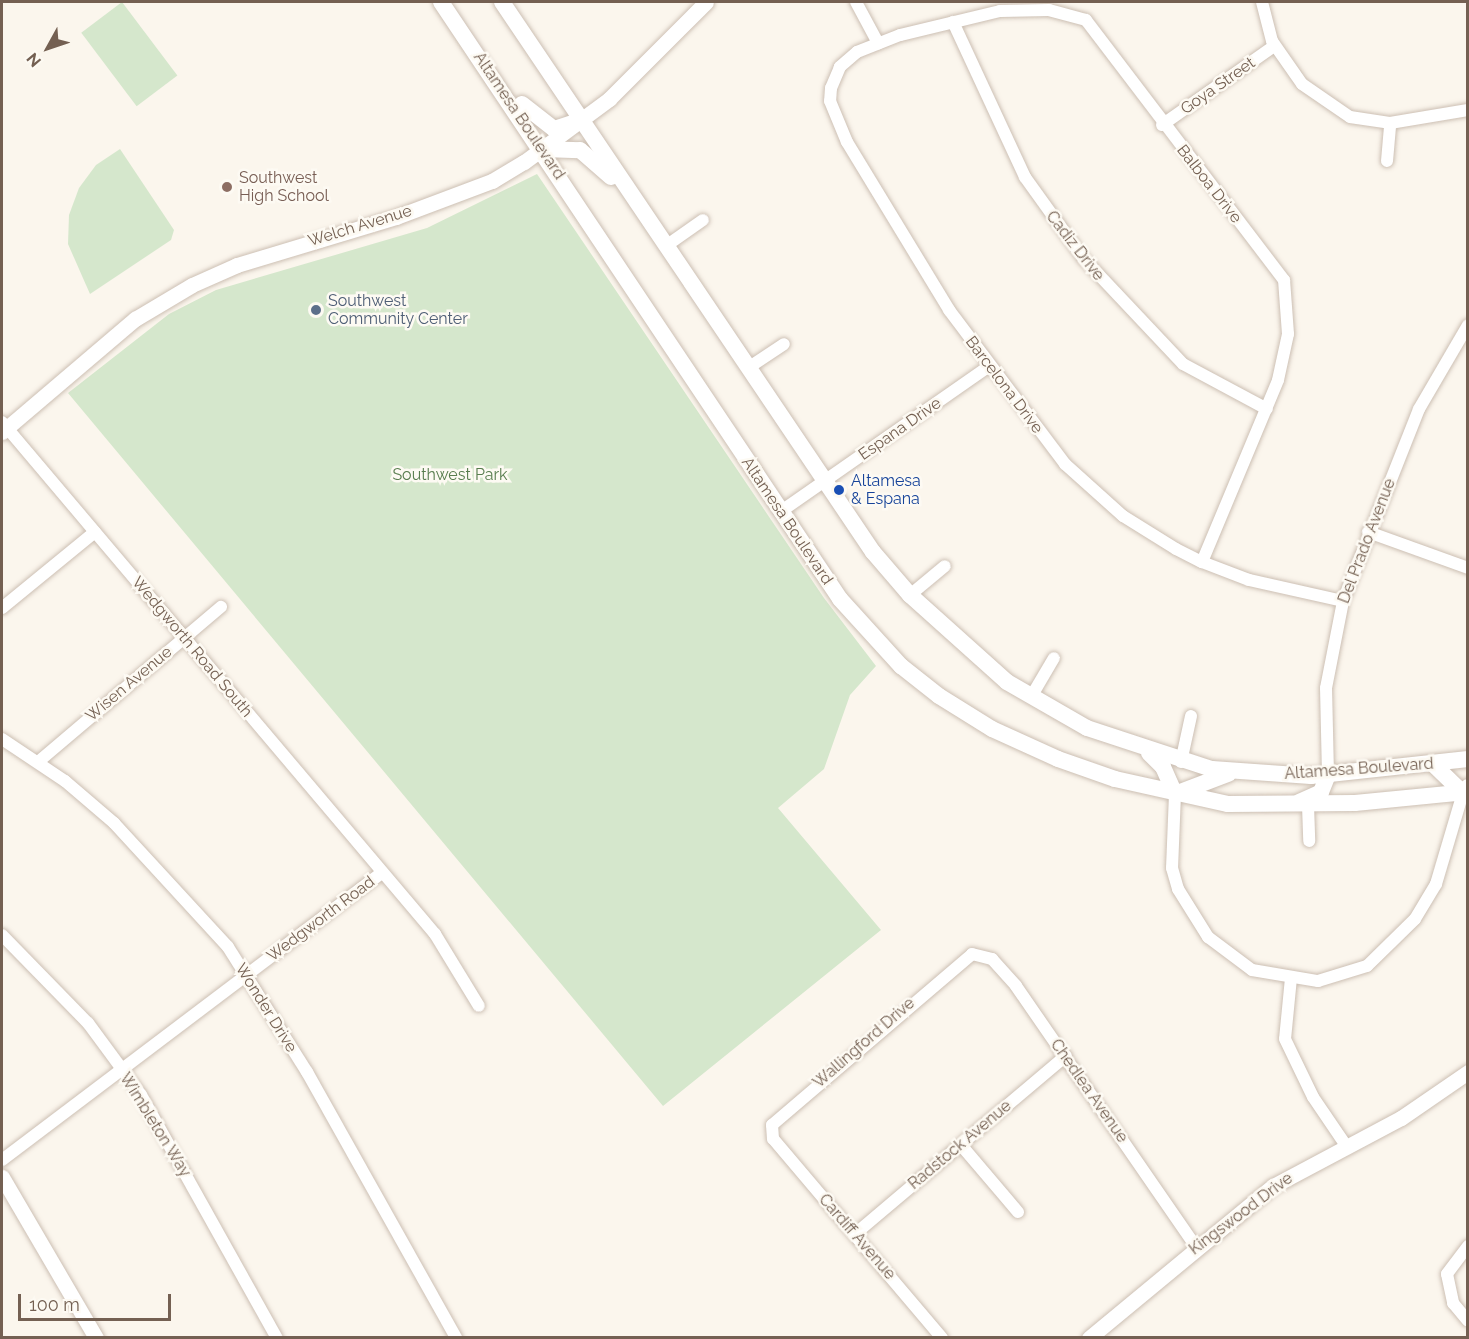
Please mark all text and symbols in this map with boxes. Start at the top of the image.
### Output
north arrow [18,18,78,78]
text: N [23,49,45,71]
street label: Altamesa Boulevard [469,49,569,183]
street label: Goya Street [1177,53,1259,119]
street label: Balboa Drive [1172,141,1246,227]
place label: Southwest High School [239,168,329,206]
marker: Southwest High School [220,180,234,194]
street label: Welch Avenue [306,201,414,251]
street label: Cadiz Drive [1042,207,1108,285]
place label: Southwest Community Center [328,291,468,329]
marker: Southwest Community Center [309,303,323,317]
street label: Barcelona Drive [961,333,1047,437]
street label: Espana Drive [855,394,945,464]
street label: Altamesa Boulevard [737,454,837,588]
park label: Southwest Park [392,465,508,485]
place label: Altamesa & Espana [851,471,921,509]
street label: Del Prado Avenue [1334,475,1400,607]
marker: Altamesa & Espana [832,483,846,497]
street label: Wedgworth Road South [128,573,256,721]
street label: Wisen Avenue [82,642,176,726]
street label: Altamesa Boulevard [1284,754,1434,784]
street label: Wedgworth Road [263,872,379,966]
street label: Wonder Drive [231,960,301,1056]
street label: Wallingford Drive [809,994,919,1092]
street label: Chedlea Avenue [1046,1035,1132,1147]
street label: Wimbleton Way [115,1069,195,1181]
street label: Radstock Avenue [904,1096,1016,1194]
street label: Kingswood Drive [1185,1169,1297,1259]
street label: Cardiff Avenue [814,1190,900,1284]
scale bar [21,1282,174,1320]
text: 100 m [29,1294,80,1315]

